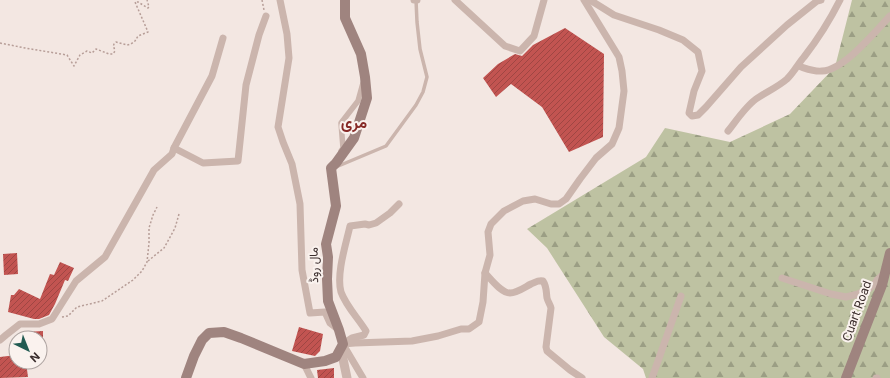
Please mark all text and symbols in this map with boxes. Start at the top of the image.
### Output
district label: مری [341,112,368,133]
street label: مال روڈ [306,247,322,283]
street label: Cuart Road [839,278,874,343]
north arrow [8,330,48,370]
text: N [27,349,43,365]

